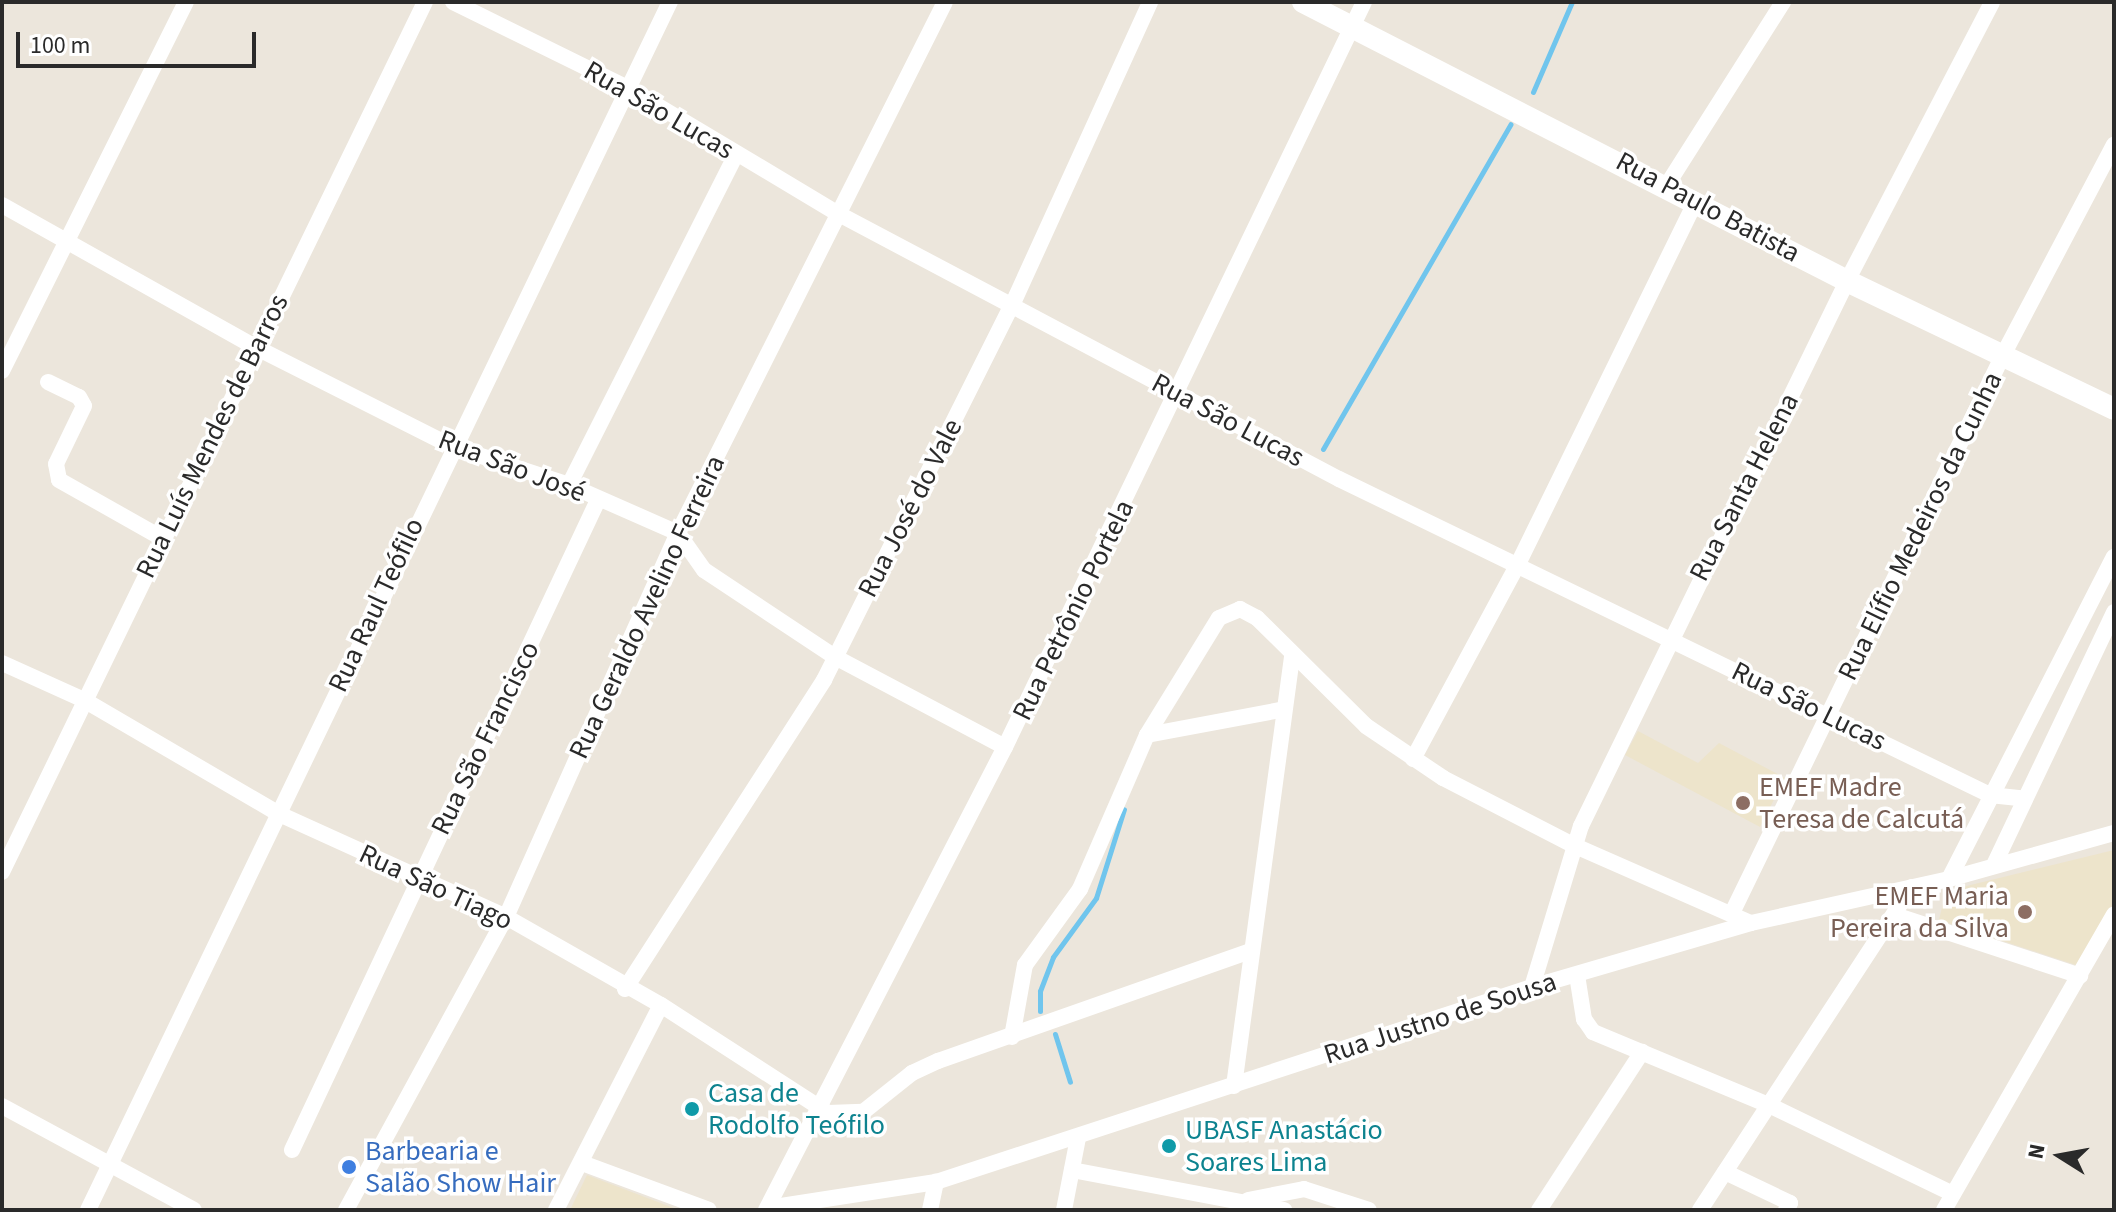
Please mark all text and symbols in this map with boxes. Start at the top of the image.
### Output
scale bar [20,16,260,66]
text: 100 m [30,28,90,63]
street label: Rua São Lucas [578,54,740,166]
street label: Rua Paulo Batista [1610,144,1806,270]
street label: Rua Luís Mendes de Barros [129,289,295,583]
street label: Rua São Lucas [1146,366,1310,474]
street label: Rua Elífio Medeiros da Cunha [1831,366,2009,686]
street label: Rua Santa Helena [1682,387,1806,587]
street label: Rua José do Vale [851,413,969,603]
street label: Rua São José [434,423,590,509]
street label: Rua Geraldo Avelino Ferreira [562,450,732,764]
street label: Rua Petrônio Portela [1005,494,1141,726]
street label: Rua Raul Teófilo [321,513,431,697]
street label: Rua São Francisco [424,636,546,840]
street label: Rua São Lucas [1726,654,1892,758]
place label: EMEF Madre Teresa de Calcutá [1759,770,1964,836]
marker: EMEF Madre Teresa de Calcutá [1734,794,1752,812]
street label: Rua São Tiago [354,837,518,937]
place label: EMEF Maria Pereira da Silva [1830,879,2009,945]
marker: EMEF Maria Pereira da Silva [2016,903,2034,921]
street label: Rua Justno de Sousa [1320,965,1560,1071]
place label: Casa de Rodolfo Teófilo [708,1076,885,1142]
marker: Casa de Rodolfo Teófilo [683,1100,701,1118]
place label: UBASF Anastácio Soares Lima [1185,1113,1383,1179]
north arrow [2020,1116,2100,1196]
place label: Barbearia e Salão Show Hair [365,1134,556,1200]
marker: UBASF Anastácio Soares Lima [1160,1137,1178,1155]
text: N [2019,1141,2054,1162]
marker: Barbearia e Salão Show Hair [340,1158,358,1176]

